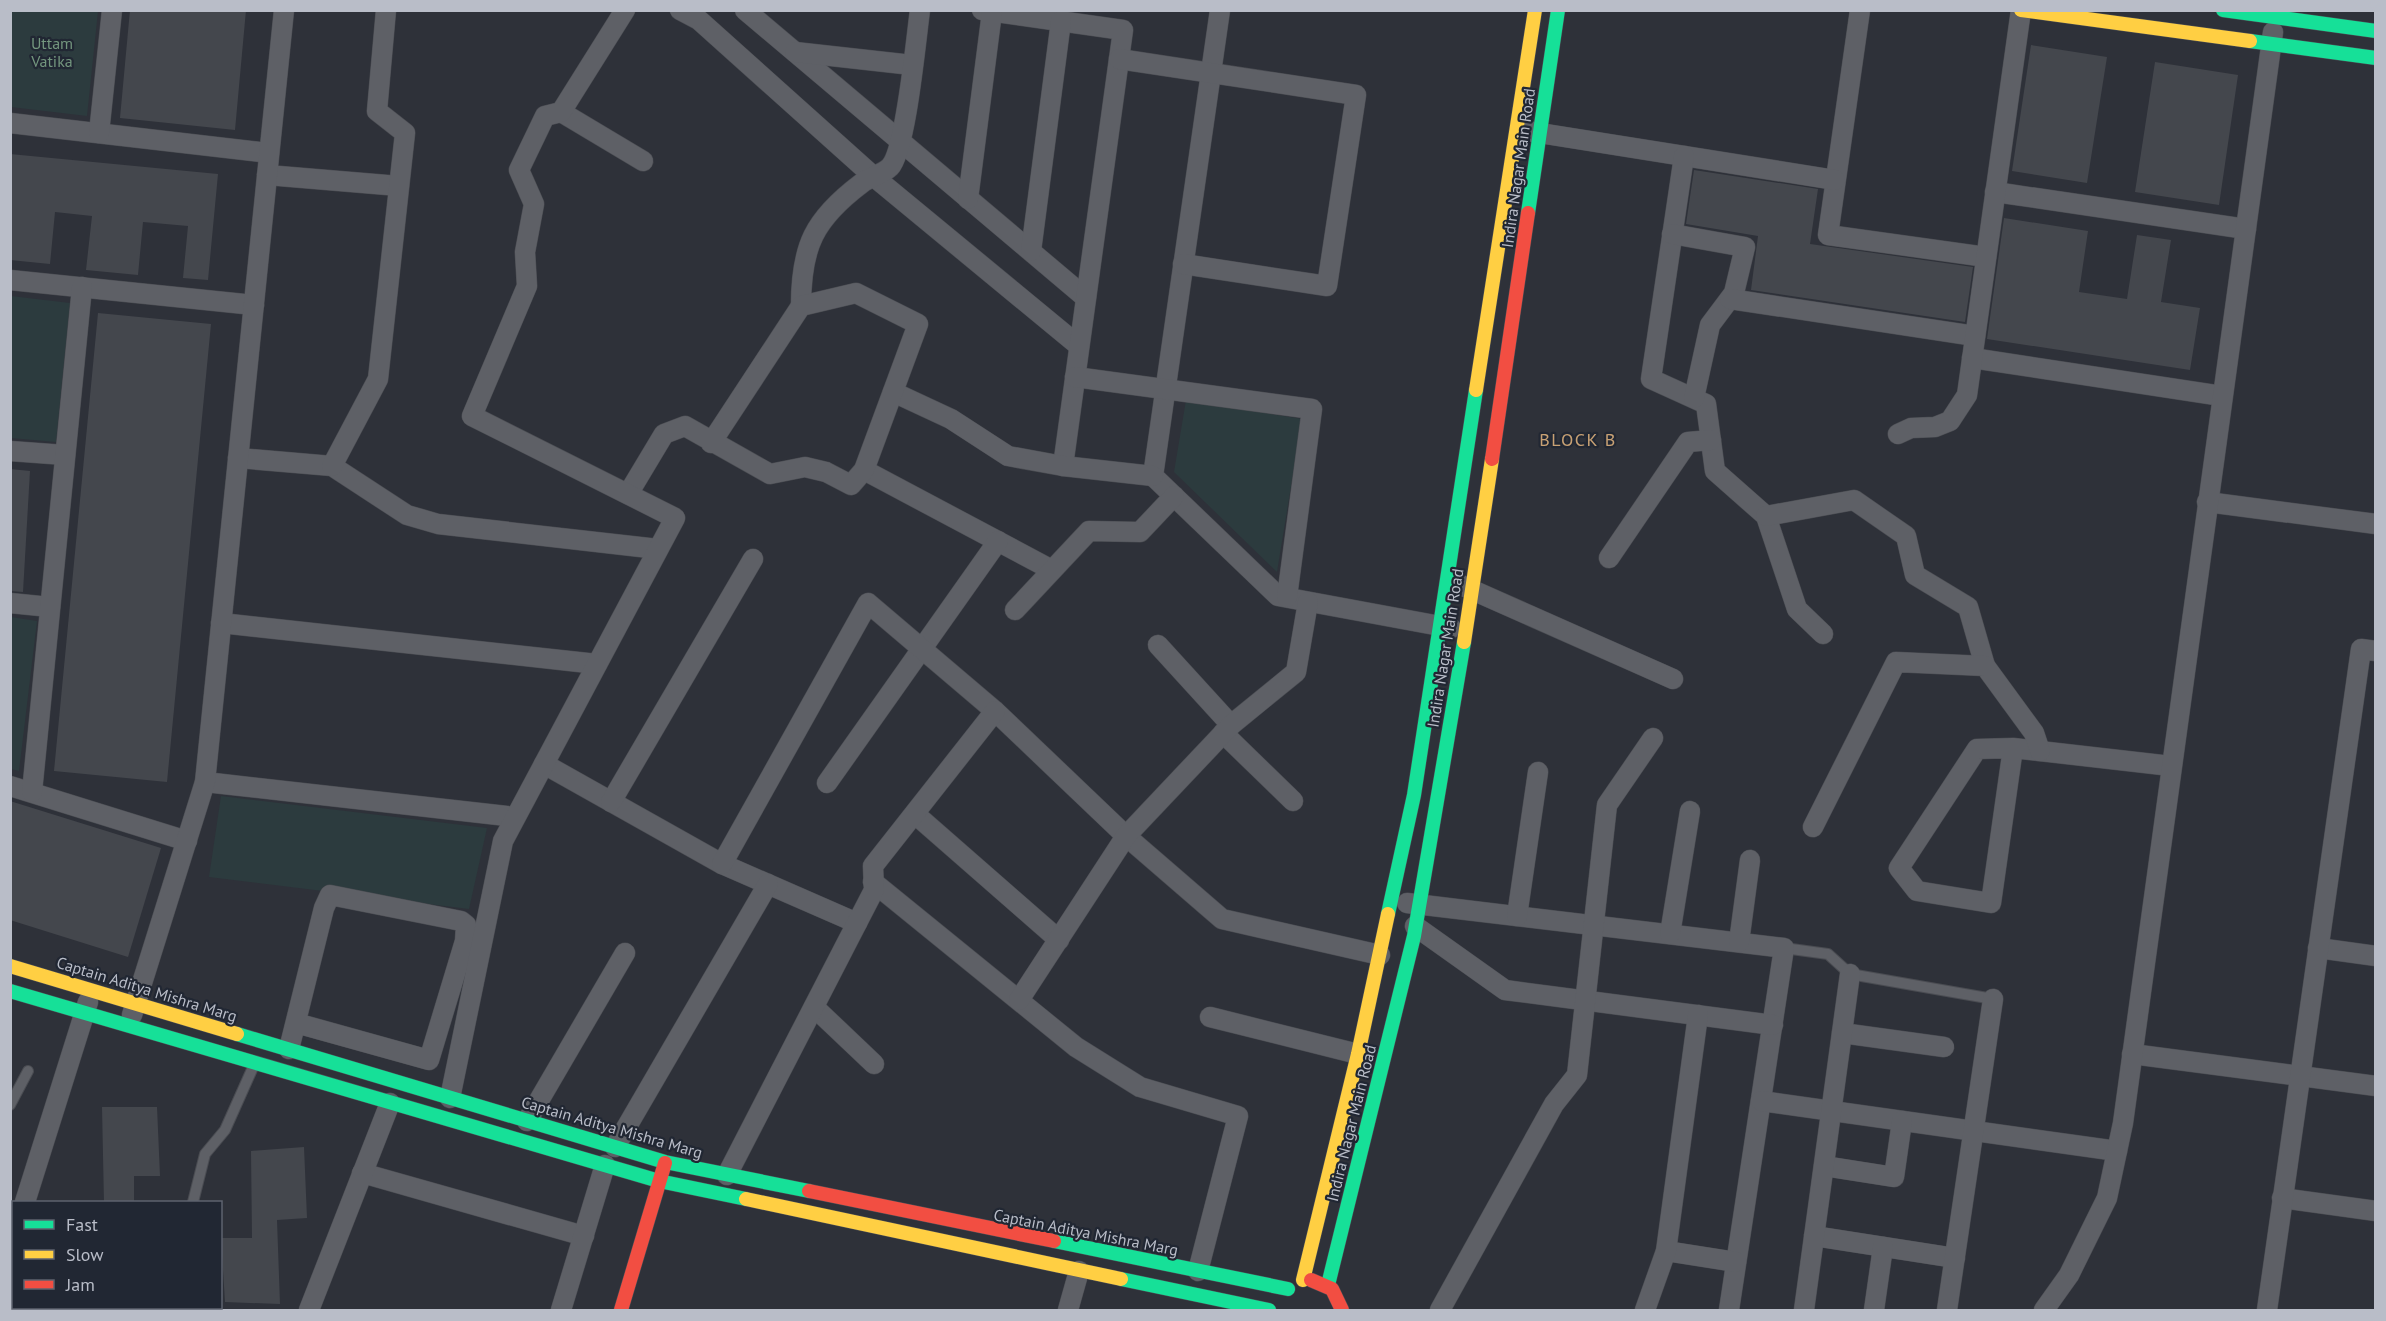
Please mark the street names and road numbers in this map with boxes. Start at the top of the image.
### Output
street label: Indira Nagar Main Road [1497,87,1539,249]
street label: Indira Nagar Main Road [1423,567,1467,729]
street label: Captain Aditya Mishra Marg [54,952,240,1026]
street label: Indira Nagar Main Road [1322,1043,1380,1203]
street label: Captain Aditya Mishra Marg [519,1092,705,1162]
street label: Captain Aditya Mishra Marg [992,1204,1180,1260]

